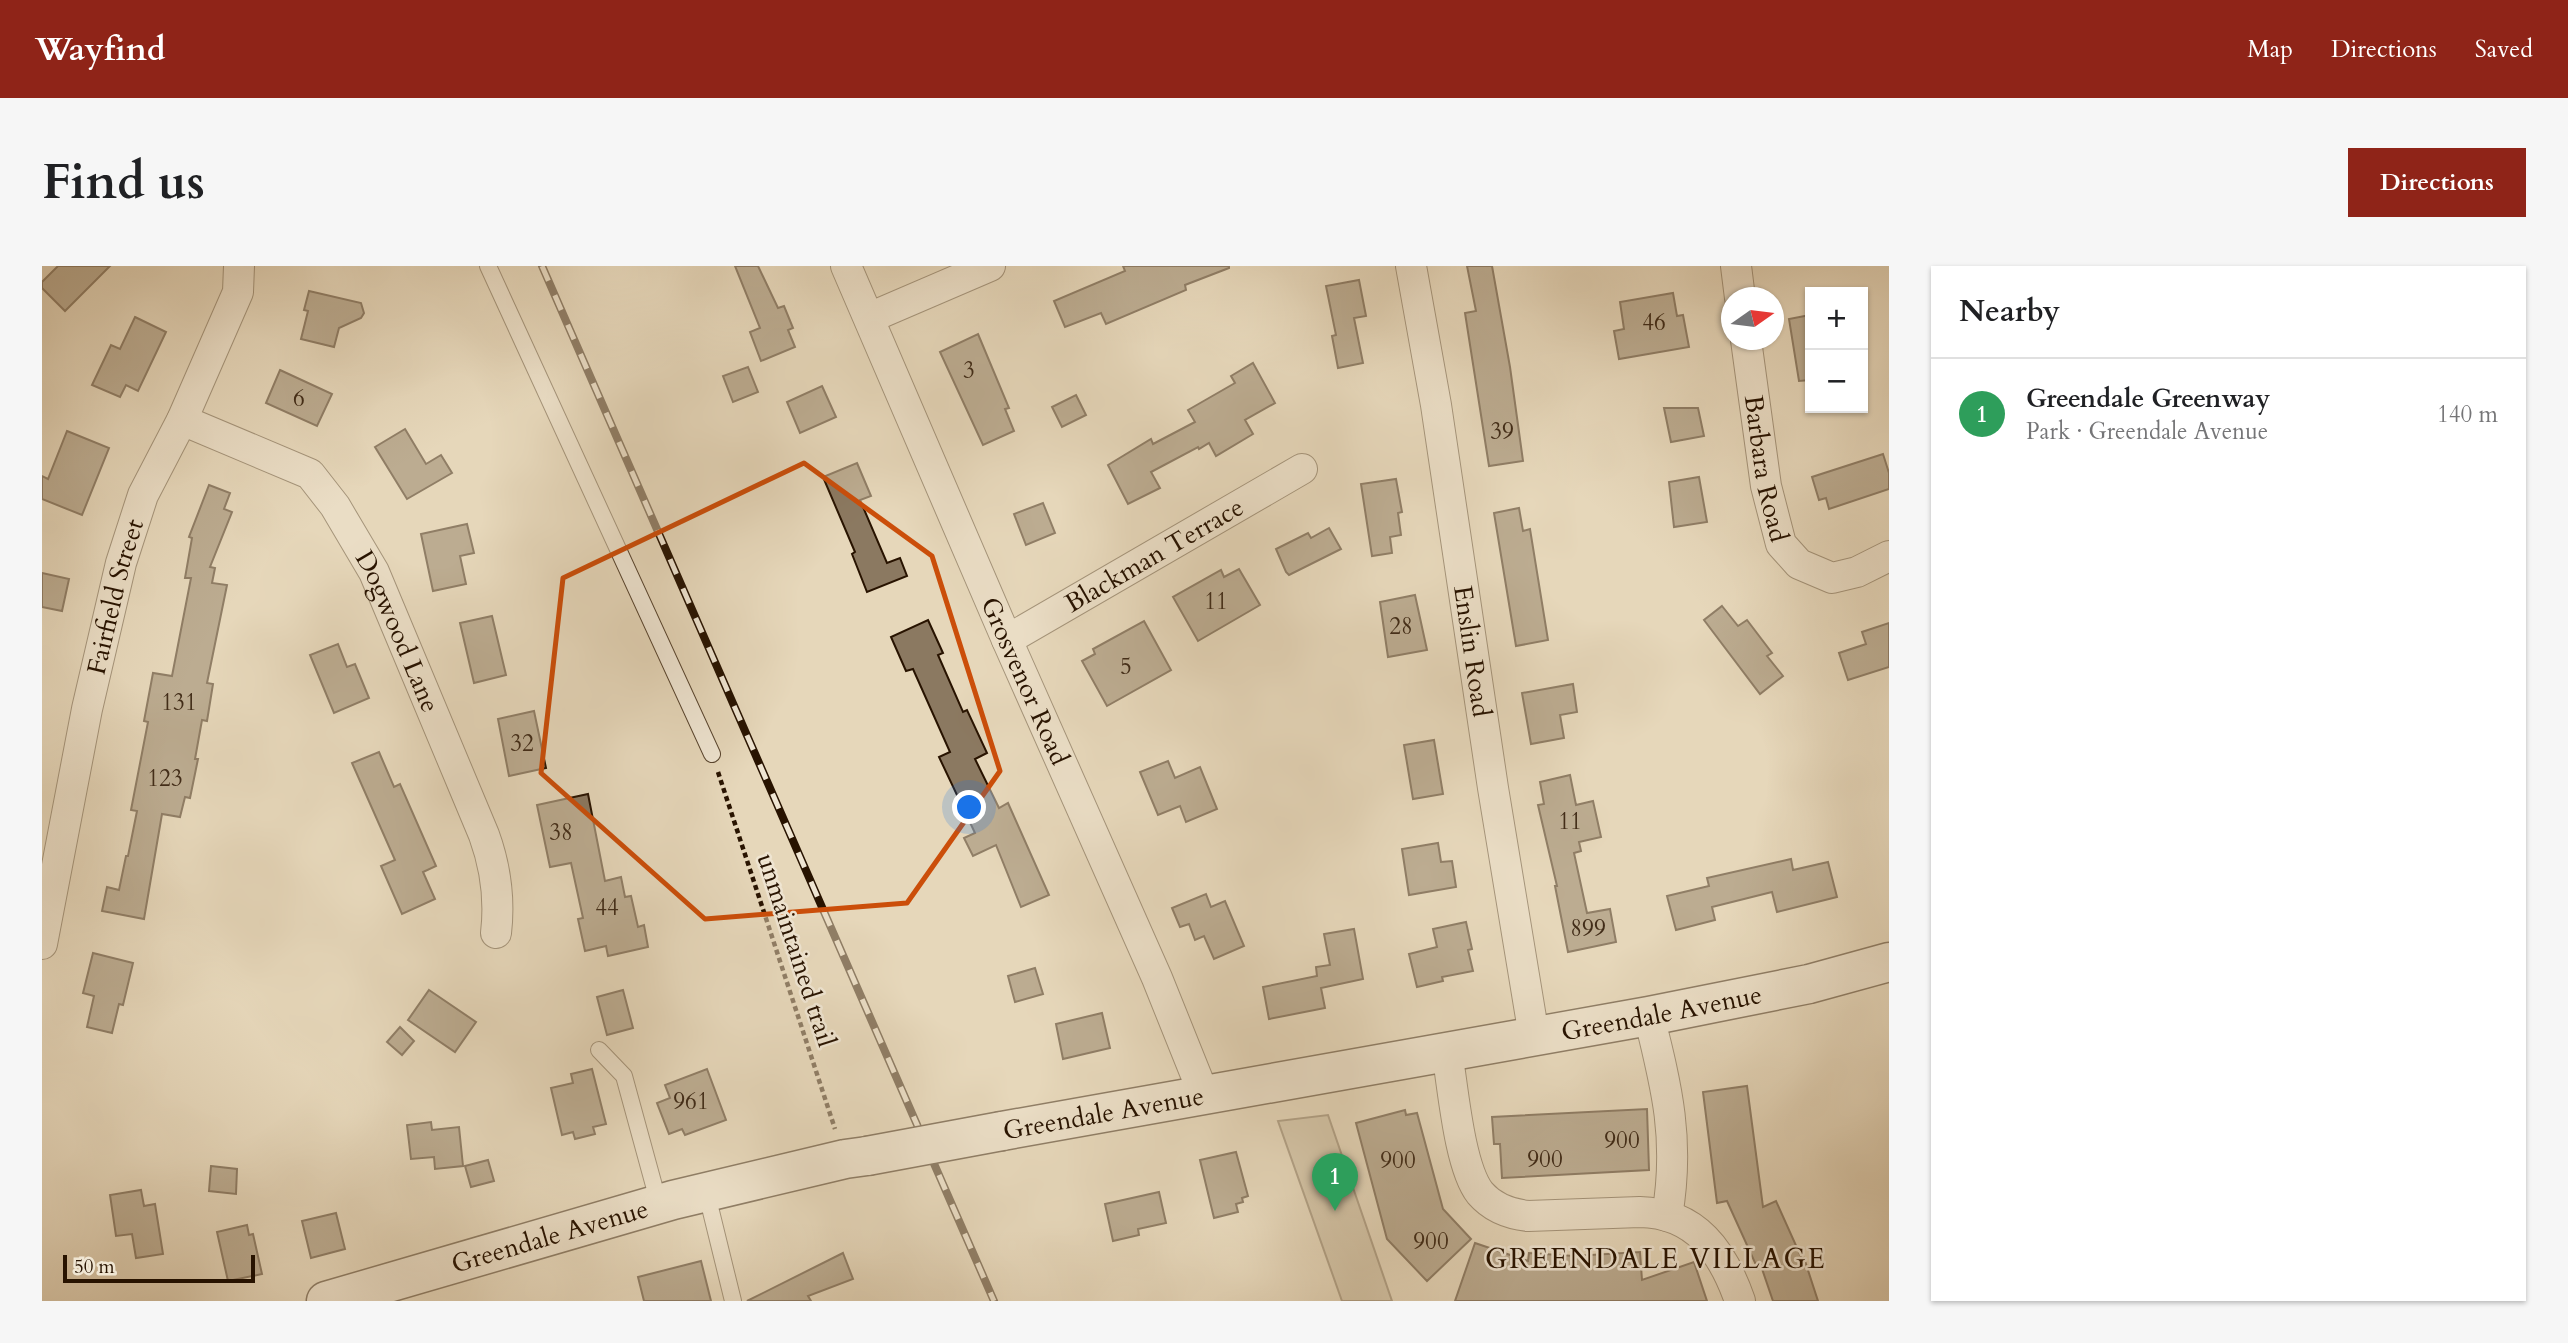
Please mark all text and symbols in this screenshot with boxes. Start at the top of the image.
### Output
text: Wayfind [35,27,166,72]
text: Map [2247,33,2293,66]
text: Directions [2331,33,2437,66]
text: Saved [2475,33,2533,66]
button: Directions [2348,148,2526,217]
text: Find us [42,149,205,216]
north arrow [1721,287,1784,350]
map controls [1805,287,1868,413]
button: + [1805,287,1868,350]
text: Nearby [1959,291,2060,332]
house number: 46 [1642,307,1666,338]
button: − [1805,350,1868,413]
house number: 3 [963,355,975,386]
text: Greendale Greenway [2026,381,2270,416]
house number: 6 [293,383,305,414]
street label: Barbara Road [1736,393,1797,546]
text: 1 [1976,399,1988,430]
text: 140 m [2437,399,2498,430]
house number: 39 [1490,416,1514,447]
text: Park · Greendale Avenue [2026,416,2268,447]
street label: Blackman Terrace [1059,490,1250,621]
street label: Fairfield Street [79,514,152,678]
street label: Dogwood Lane [347,544,448,718]
street label: Enslin Road [1445,583,1499,719]
house number: 11 [1204,586,1228,617]
street label: Grosvenor Road [973,592,1077,771]
house number: 28 [1389,611,1413,642]
house number: 5 [1120,651,1132,682]
house number: 131 [161,687,197,718]
house number: 32 [510,728,534,759]
house number: 123 [147,763,183,794]
your location [952,790,986,824]
house number: 11 [1558,806,1582,837]
house number: 38 [549,817,573,848]
street label: unmaintained trail [749,849,844,1052]
house number: 44 [595,892,619,923]
house number: 899 [1570,913,1606,944]
street label: Greendale Avenue [1559,977,1765,1049]
street label: Greendale Avenue [1000,1078,1207,1148]
house number: 961 [673,1086,709,1117]
house number: 900 [1604,1125,1640,1156]
house number: 900 [1527,1144,1563,1175]
house number: 900 [1380,1145,1416,1176]
pin: 1 [1312,1153,1358,1211]
street label: Greendale Avenue [447,1191,652,1282]
house number: 900 [1413,1226,1449,1257]
district label: GREENDALE VILLAGE [1485,1240,1827,1278]
scale bar [63,1252,256,1284]
text: 50 m [74,1254,115,1280]

